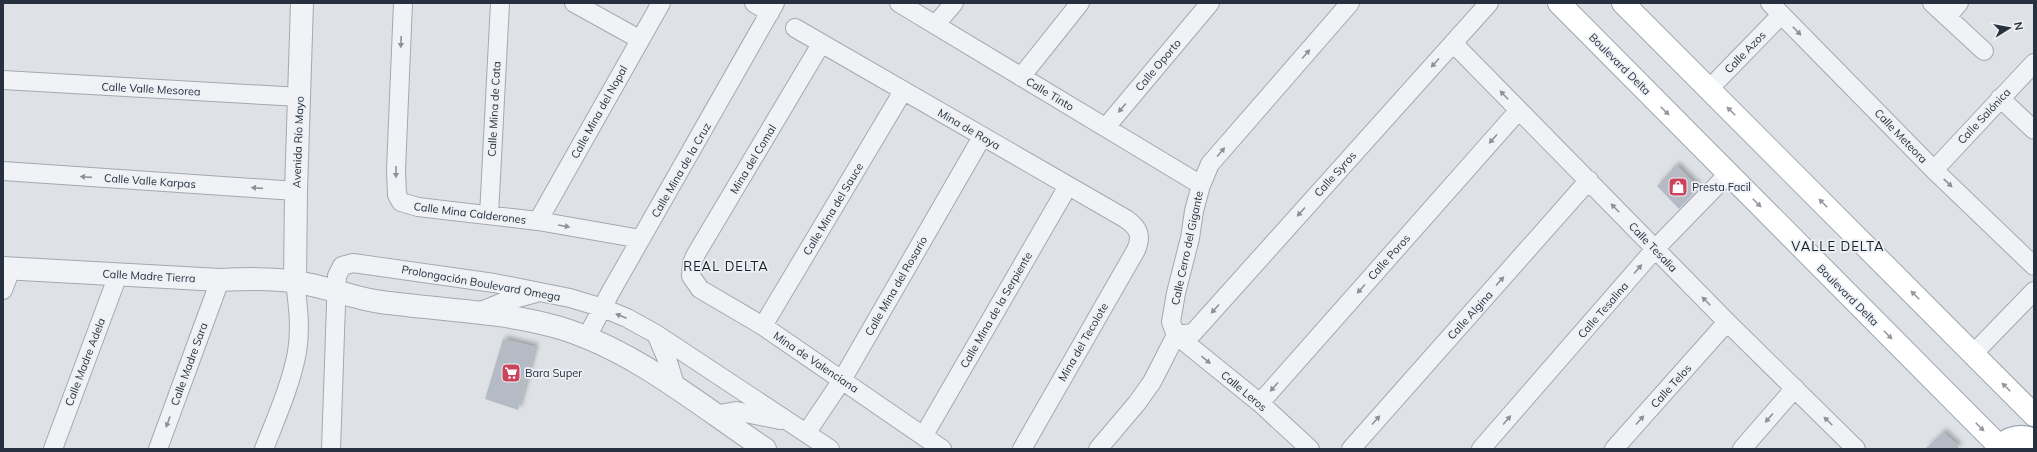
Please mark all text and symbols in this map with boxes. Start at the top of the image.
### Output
north arrow [1989,8,2029,48]
text: N [2011,21,2026,32]
one-way arrow [1793,26,1802,36]
street label: Calle Azos [1721,28,1769,76]
street label: Boulevard Delta [1586,30,1654,98]
one-way arrow [398,36,405,48]
street label: Calle Oporto [1132,36,1184,94]
one-way arrow [1301,49,1311,59]
one-way arrow [1430,58,1440,68]
street label: Calle Mina de Cata [485,61,503,157]
street label: Calle Mina del Nopal [568,63,630,161]
street label: Calle Tinto [1023,74,1077,114]
street label: Calle Valle Mesorea [101,79,201,99]
street label: Calle Salónica [1955,85,2013,147]
one-way arrow [1499,90,1509,100]
street label: Avenida Río Mayo [289,96,307,188]
one-way arrow [1117,103,1126,113]
street label: Mina de Raya [935,105,1003,153]
one-way arrow [1660,106,1670,116]
one-way arrow [1726,106,1736,116]
street label: Calle Meteora [1872,106,1930,166]
street label: Calle Mina de la Cruz [648,120,714,220]
street label: Mina del Comal [727,122,779,196]
one-way arrow [1489,135,1498,144]
one-way arrow [1216,147,1225,157]
street label: Calle Syros [1311,148,1359,200]
street label: Calle Mina del Sauce [800,160,866,258]
one-way arrow [393,166,399,179]
street label: Calle Valle Karpas [104,171,196,191]
one-way arrow [80,173,92,180]
shop icon: Presta Facil [1667,176,1689,198]
one-way arrow [1943,178,1953,188]
place label: Presta Facil [1692,180,1751,194]
one-way arrow [251,185,263,192]
street label: Calle Cerro del Gigante [1168,190,1206,306]
one-way arrow [1752,198,1762,208]
one-way arrow [1818,198,1828,208]
street label: Calle Mina Calderones [413,199,527,227]
one-way arrow [1610,203,1620,213]
one-way arrow [1297,207,1306,217]
street label: Calle Tesalia [1626,219,1680,275]
one-way arrow [558,223,570,229]
street label: Calle Poros [1365,231,1413,283]
street label: Calle Mina del Rosario [862,234,930,338]
district label: VALLE DELTA [1791,238,1885,254]
street label: Calle Mina de la Serpiente [957,249,1035,371]
district label: REAL DELTA [683,258,769,274]
street label: Boulevard Delta [1814,261,1882,329]
street label: Prolongación Boulevard Omega [400,262,562,304]
one-way arrow [1634,264,1643,274]
street label: Calle Madre Tierra [102,267,196,285]
one-way arrow [1495,275,1504,286]
street label: Calle Tesalina [1575,279,1631,341]
one-way arrow [1356,284,1365,295]
street label: Calle Algina [1444,288,1496,342]
one-way arrow [1910,290,1920,300]
one-way arrow [1701,296,1711,306]
street label: Mina del Tecolote [1055,300,1111,384]
one-way arrow [1210,303,1219,314]
one-way arrow [615,312,627,318]
street label: Calle Madre Adela [62,316,108,408]
street label: Calle Madre Sara [167,321,211,407]
street label: Mina de Valenciana [771,328,861,396]
one-way arrow [1883,330,1893,340]
one-way arrow [1201,355,1211,364]
street label: Calle Telos [1648,361,1694,411]
supermarket icon: Bara Super [500,362,522,384]
place label: Bara Super [525,366,582,380]
street label: Calle Leros [1218,368,1270,414]
one-way arrow [1270,381,1279,392]
one-way arrow [2002,382,2011,392]
one-way arrow [1765,412,1774,423]
one-way arrow [1502,414,1511,425]
one-way arrow [1372,415,1381,425]
one-way arrow [1635,415,1645,425]
one-way arrow [164,416,170,428]
one-way arrow [1823,417,1833,426]
one-way arrow [1975,422,1985,432]

